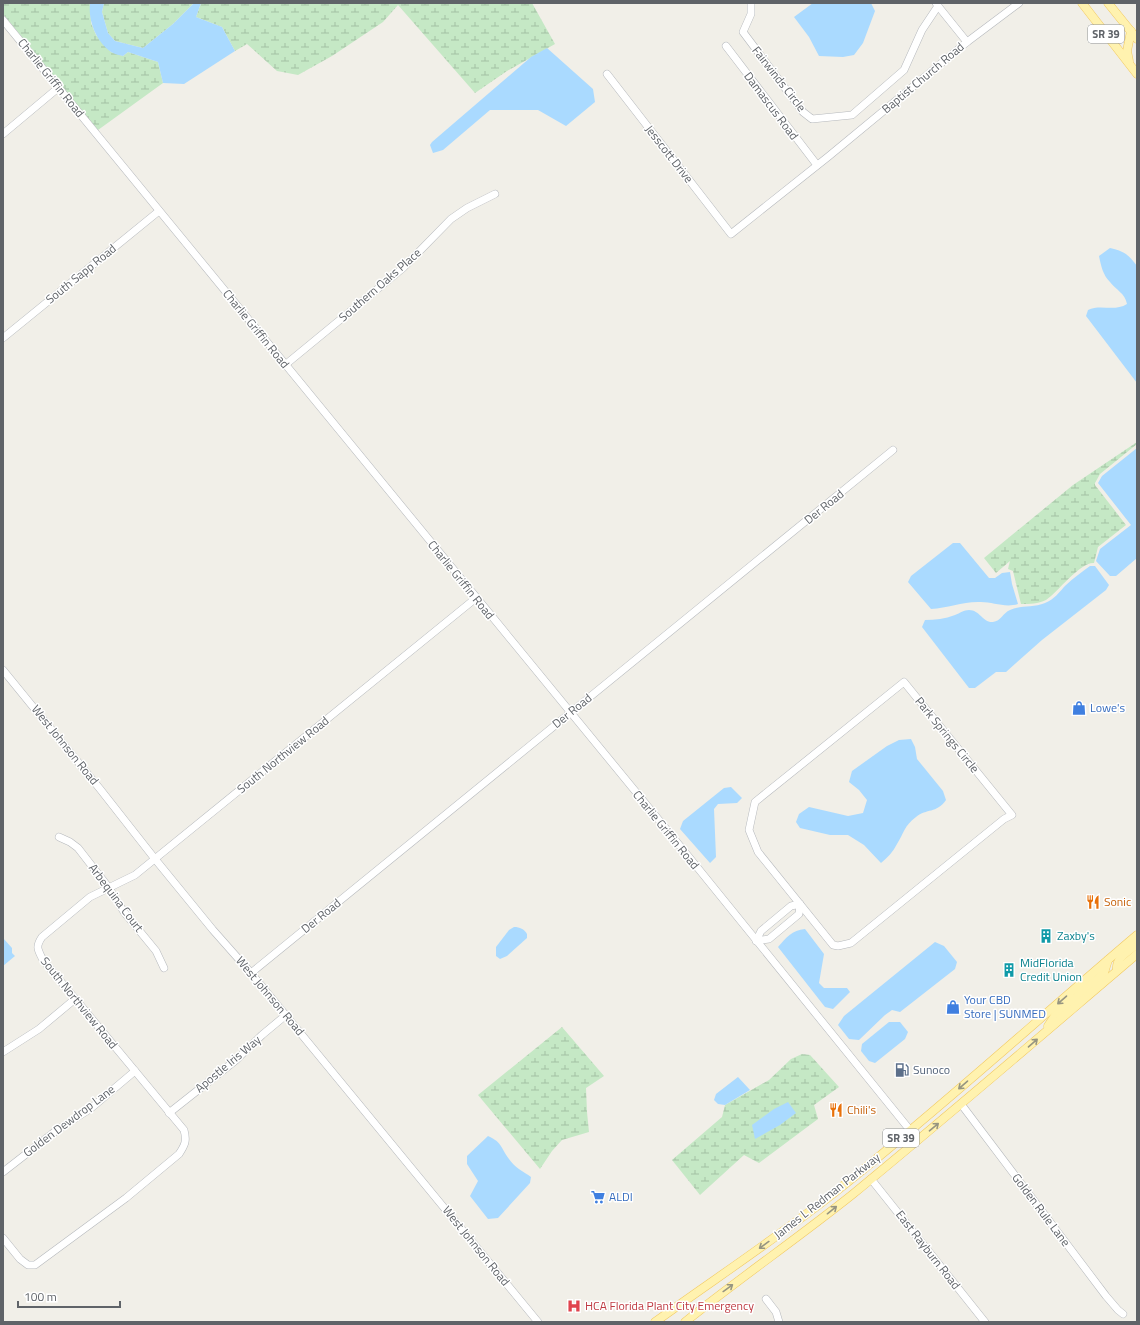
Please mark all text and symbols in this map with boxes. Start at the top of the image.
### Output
road number: SR 39 [1088,25,1124,43]
street label: Charlie Griffin Road [13,34,89,121]
street label: Baptist Church Road [877,37,968,118]
street label: Fairwinds Circle [748,42,811,116]
street label: Damascus Road [739,68,803,144]
street label: Jesscott Drive [641,121,698,187]
street label: South Sapp Road [41,239,120,308]
street label: Southern Oaks Place [334,243,425,326]
street label: Charlie Griffin Road [218,285,294,372]
street label: Der Road [800,485,848,529]
street label: Charlie Griffin Road [423,536,499,623]
street label: Der Road [548,689,596,733]
street label: Park Springs Circle [911,692,984,777]
place label: Lowe's [1090,698,1125,717]
street label: West Johnson Road [27,700,104,789]
shop icon: Lowe's [1071,700,1087,716]
street label: South Northview Road [232,711,333,798]
street label: Charlie Griffin Road [628,786,704,873]
street label: Arbequina Court [84,859,149,937]
place label: Sonic [1104,892,1131,911]
street label: Der Road [297,894,345,938]
restaurant icon: Sonic [1085,894,1101,910]
place label: Zaxby's [1057,926,1095,945]
building icon: Zaxby's [1038,928,1054,944]
street label: South Northview Road [36,952,123,1053]
street label: West Johnson Road [231,952,309,1040]
place label: MidFlorida Credit Union [1020,953,1082,986]
building icon: MidFlorida Credit Union [1001,962,1017,978]
place label: Your CBD Store | SUNMED [964,990,1046,1023]
one-way arrow [1057,995,1067,1004]
shop icon: Your CBD Store | SUNMED [945,999,961,1015]
street label: Apostle Iris Way [190,1030,265,1097]
one-way arrow [1027,1038,1038,1047]
place label: Sunoco [913,1060,950,1079]
fuel station icon: Sunoco [894,1062,910,1078]
street label: Golden Dewdrop Lane [19,1080,119,1162]
one-way arrow [958,1080,969,1089]
place label: Chili's [847,1100,876,1119]
restaurant icon: Chili's [828,1102,844,1118]
one-way arrow [928,1123,939,1132]
road number: SR 39 [883,1129,919,1147]
street label: James L Redman Parkway [769,1148,884,1243]
street label: Golden Rule Lane [1007,1169,1075,1250]
place label: ALDI [609,1187,633,1206]
supermarket icon: ALDI [590,1189,606,1205]
street label: West Johnson Road [438,1201,515,1290]
one-way arrow [827,1206,838,1215]
street label: East Rayburn Road [891,1206,965,1293]
one-way arrow [758,1241,769,1249]
scale bar [18,1283,120,1309]
one-way arrow [723,1284,734,1292]
text: 100 m [24,1287,57,1306]
place label: HCA Florida Plant City Emergency [585,1296,754,1315]
hospital icon: HCA Florida Plant City Emergency [566,1298,582,1314]

